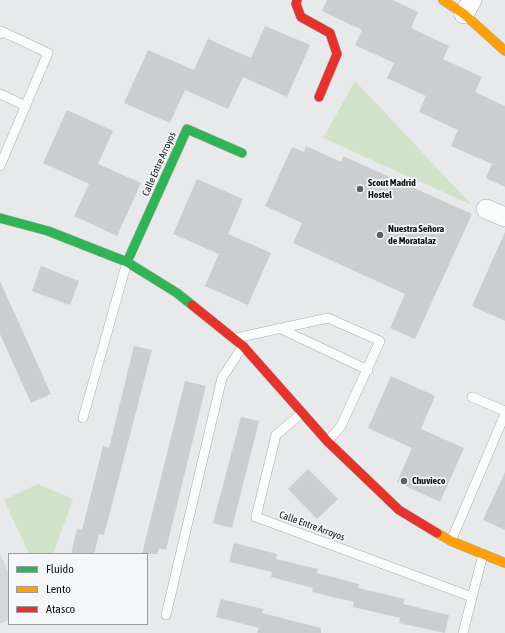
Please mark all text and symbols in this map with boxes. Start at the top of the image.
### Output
street label: Calle Entre Arroyos [140,130,178,198]
place label: Scout Madrid Hostel [368,177,416,200]
marker: Scout Madrid Hostel [355,184,365,194]
place label: Nuestra Señora de Moratalaz [388,223,444,246]
marker: Nuestra Señora de Moratalaz [375,230,385,240]
place label: Chuvieco [412,475,445,487]
marker: Chuvieco [399,476,409,486]
street label: Calle Entre Arroyos [278,509,346,543]
legend [8,553,148,625]
text: Fluido [46,562,74,576]
text: Lento [46,582,71,596]
text: Atasco [46,602,75,616]

